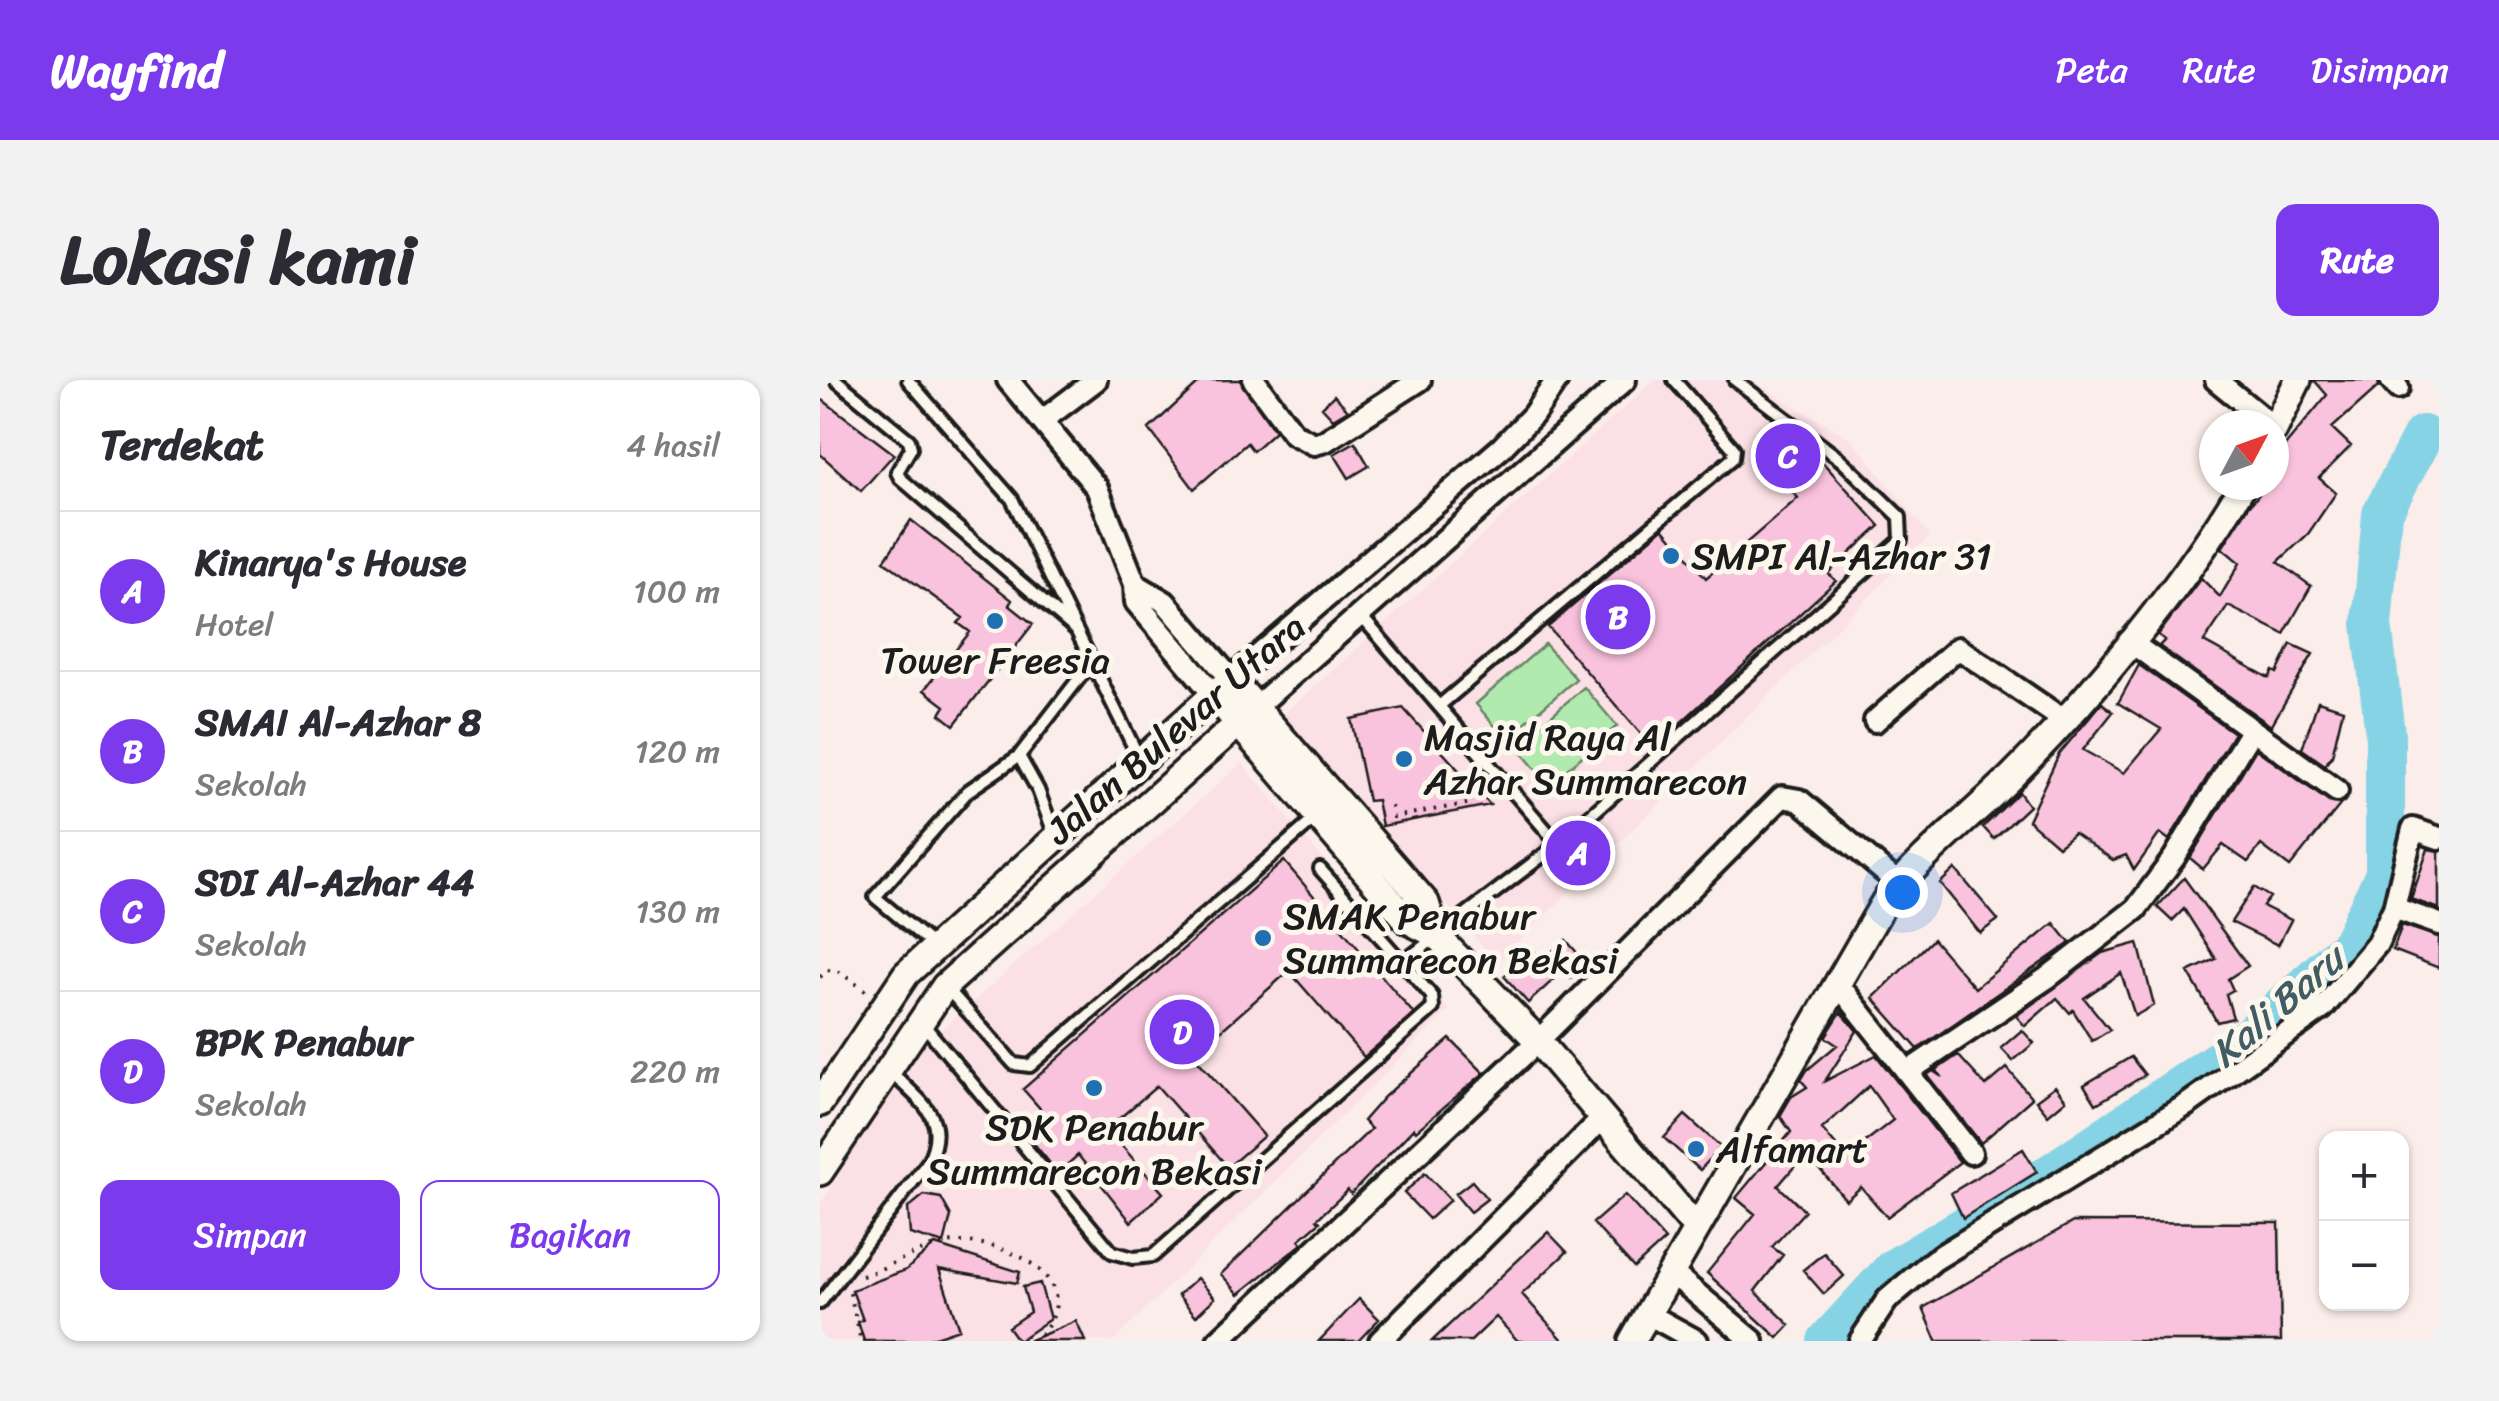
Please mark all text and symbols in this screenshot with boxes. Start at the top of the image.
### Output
text: Wayfind [50,28,223,113]
text: Peta [2055,39,2128,101]
text: Rute [2183,39,2256,101]
text: Disimpan [2311,39,2449,101]
text: Lokasi kami [60,198,415,322]
button: Rute [2276,204,2439,316]
text: Terdekat [100,408,264,482]
north arrow [2199,410,2289,500]
text: 4 hasil [626,417,720,474]
pin: C [1756,418,1820,494]
place label: SMPI Al-Azhar 31 [1691,523,1992,590]
text: Kinarya's House [195,529,466,596]
marker: SMPI Al-Azhar 31 [1660,545,1682,567]
text: A [122,563,143,620]
text: 100 m [633,563,720,620]
pin: B [1586,580,1650,654]
text: Hotel [195,596,273,653]
street label: Jalan Bulevar Utara [1028,596,1322,863]
marker: Tower Freesia [984,610,1006,632]
place label: Tower Freesia [880,627,1110,694]
text: SMAI Al-Azhar 8 [195,689,481,756]
place label: Masjid Raya Al Azhar Summarecon [1423,704,1747,815]
text: B [122,723,143,780]
text: 120 m [635,723,720,780]
marker: Masjid Raya Al Azhar Summarecon [1393,748,1415,770]
text: Sekolah [195,756,307,813]
pin: A [1546,816,1610,890]
text: SDI Al-Azhar 44 [195,849,474,916]
your location [1877,867,1928,918]
text: C [123,883,142,940]
text: 130 m [636,883,720,940]
place label: SMAK Penabur Summarecon Bekasi [1283,883,1619,994]
text: Sekolah [195,916,307,973]
water label: Kali Baru [2193,923,2364,1086]
marker: SMAK Penabur Summarecon Bekasi [1252,927,1274,949]
pin: D [1150,994,1214,1070]
text: BPK Penabur [195,1009,412,1076]
text: D [123,1043,142,1100]
text: 220 m [630,1043,720,1100]
text: Sekolah [195,1076,307,1133]
marker: SDK Penabur Summarecon Bekasi [1083,1077,1105,1099]
place label: SDK Penabur Summarecon Bekasi [927,1094,1263,1205]
place label: Alfamart [1715,1116,1868,1183]
map controls [2319,1131,2409,1311]
button: + [2319,1131,2409,1221]
marker: Alfamart [1685,1138,1707,1160]
button: Simpan [100,1180,400,1290]
button: Bagikan [420,1180,720,1290]
button: − [2319,1221,2409,1311]

